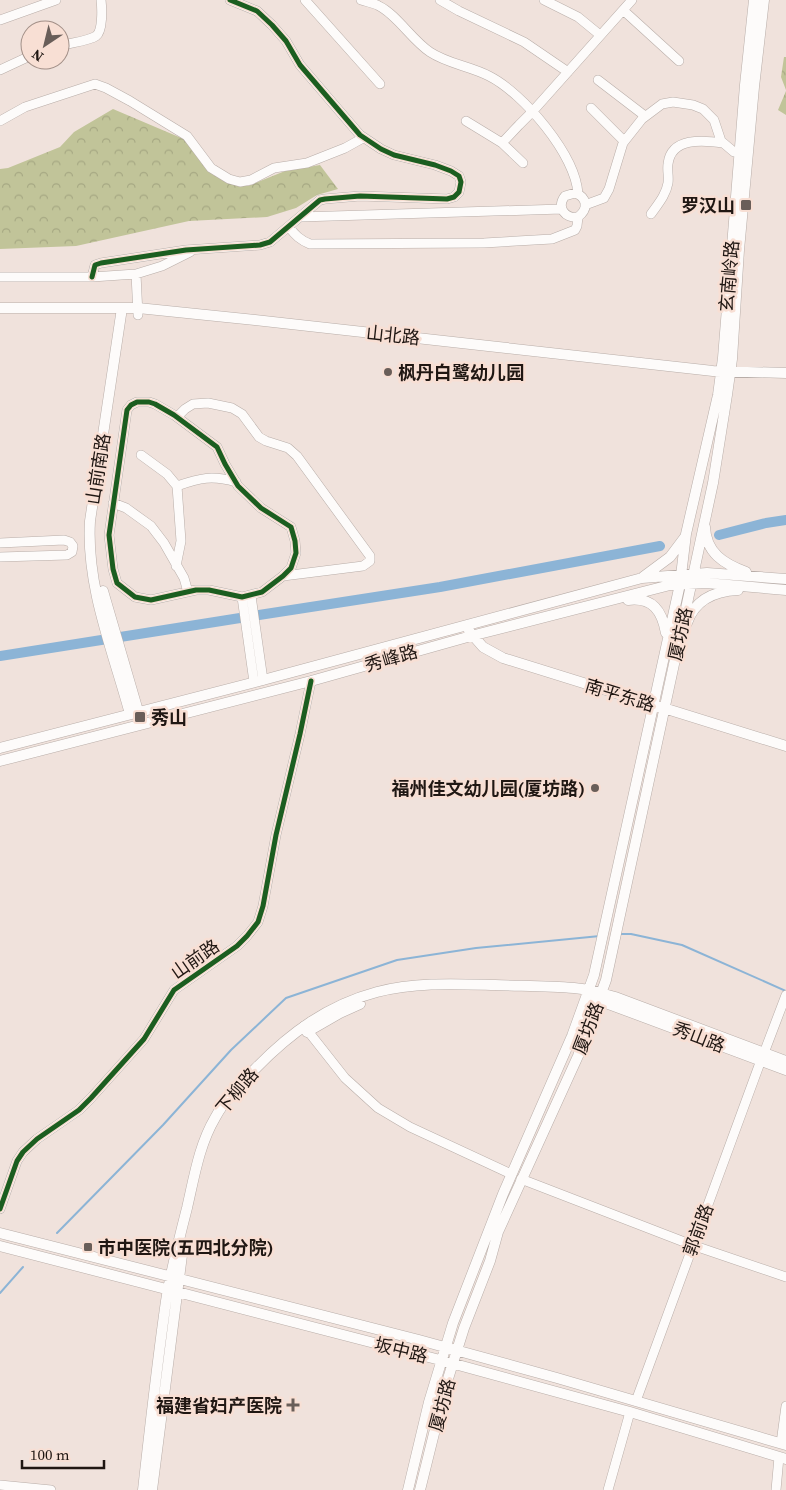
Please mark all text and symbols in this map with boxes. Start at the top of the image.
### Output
north arrow [20,20,70,70]
text: N [28,45,47,67]
place label: 罗汉山 [681,193,735,218]
marker: 罗汉山 [739,198,753,212]
street label: 玄南岭路 [713,239,745,313]
street label: 山北路 [365,320,421,350]
place label: 枫丹白鹭幼儿园 [398,360,524,385]
marker: 枫丹白鹭幼儿园 [382,366,394,378]
street label: 山前南路 [80,431,116,507]
street label: 厦坊路 [662,605,698,663]
street label: 秀峰路 [362,639,420,677]
street label: 南平东路 [582,673,658,717]
place label: 秀山 [151,705,187,730]
marker: 秀山 [133,710,147,724]
place label: 福州佳文幼儿园(厦坊路) [391,776,585,801]
marker: 福州佳文幼儿园(厦坊路) [589,782,601,794]
street label: 山前路 [166,933,224,985]
street label: 厦坊路 [567,998,609,1058]
street label: 秀山路 [669,1016,729,1058]
street label: 下柳路 [210,1062,264,1120]
street label: 郭前路 [677,1200,719,1260]
place label: 市中医院(五四北分院) [98,1235,274,1260]
marker: 市中医院(五四北分院) [82,1241,94,1253]
street label: 坂中路 [372,1331,430,1369]
street label: 厦坊路 [423,1376,461,1434]
place label: 福建省妇产医院 [156,1393,282,1418]
marker: 福建省妇产医院 [286,1398,300,1412]
scale bar [22,1438,105,1470]
text: 100 m [30,1444,70,1465]

